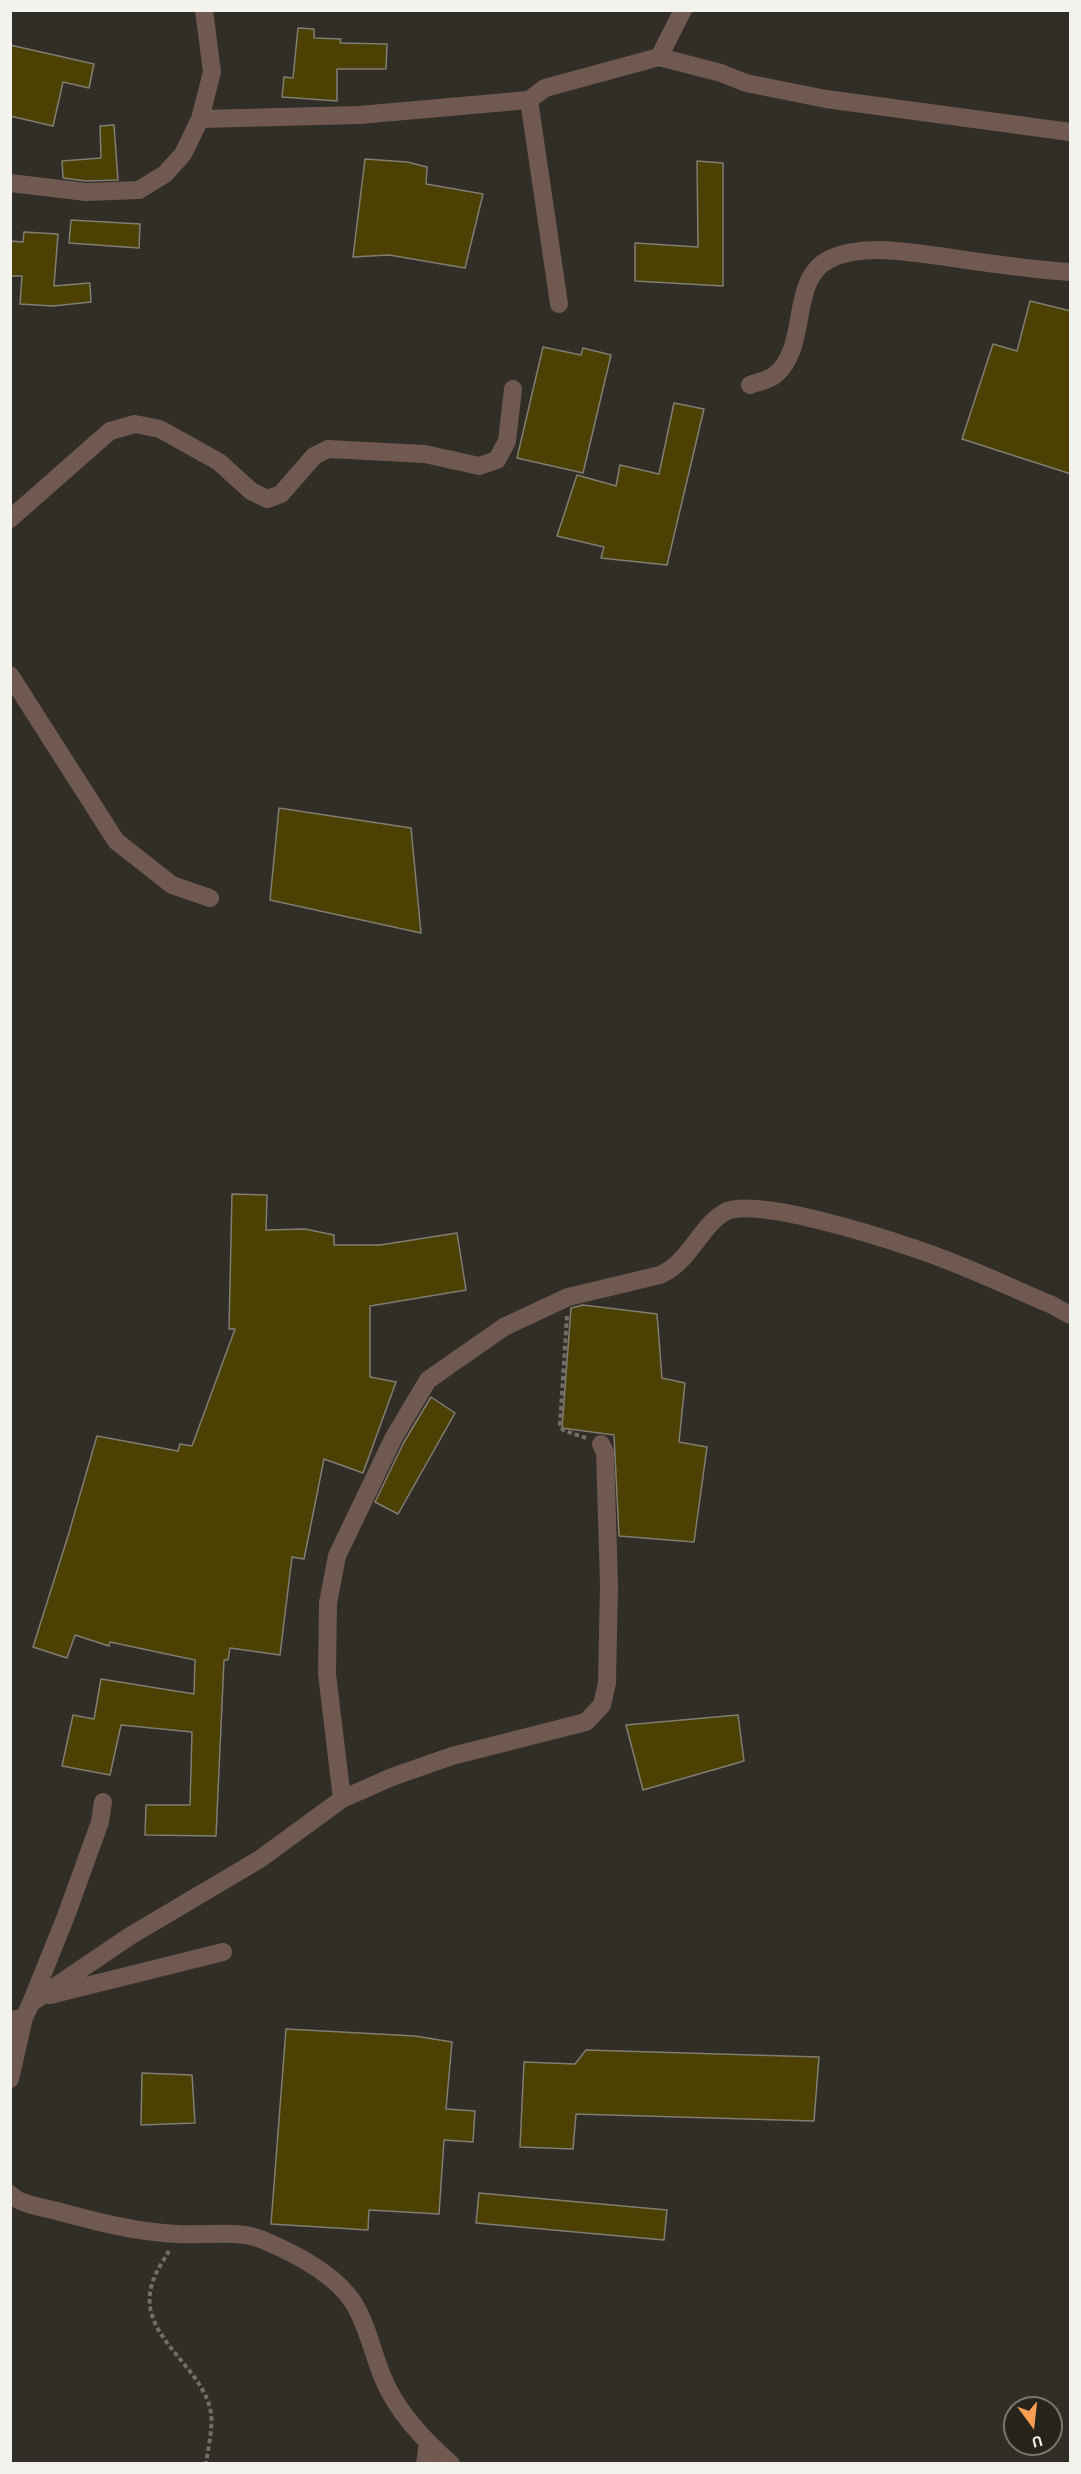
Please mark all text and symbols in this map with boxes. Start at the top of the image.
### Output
north arrow [1003,2396,1063,2456]
text: U [1030,2432,1044,2451]

